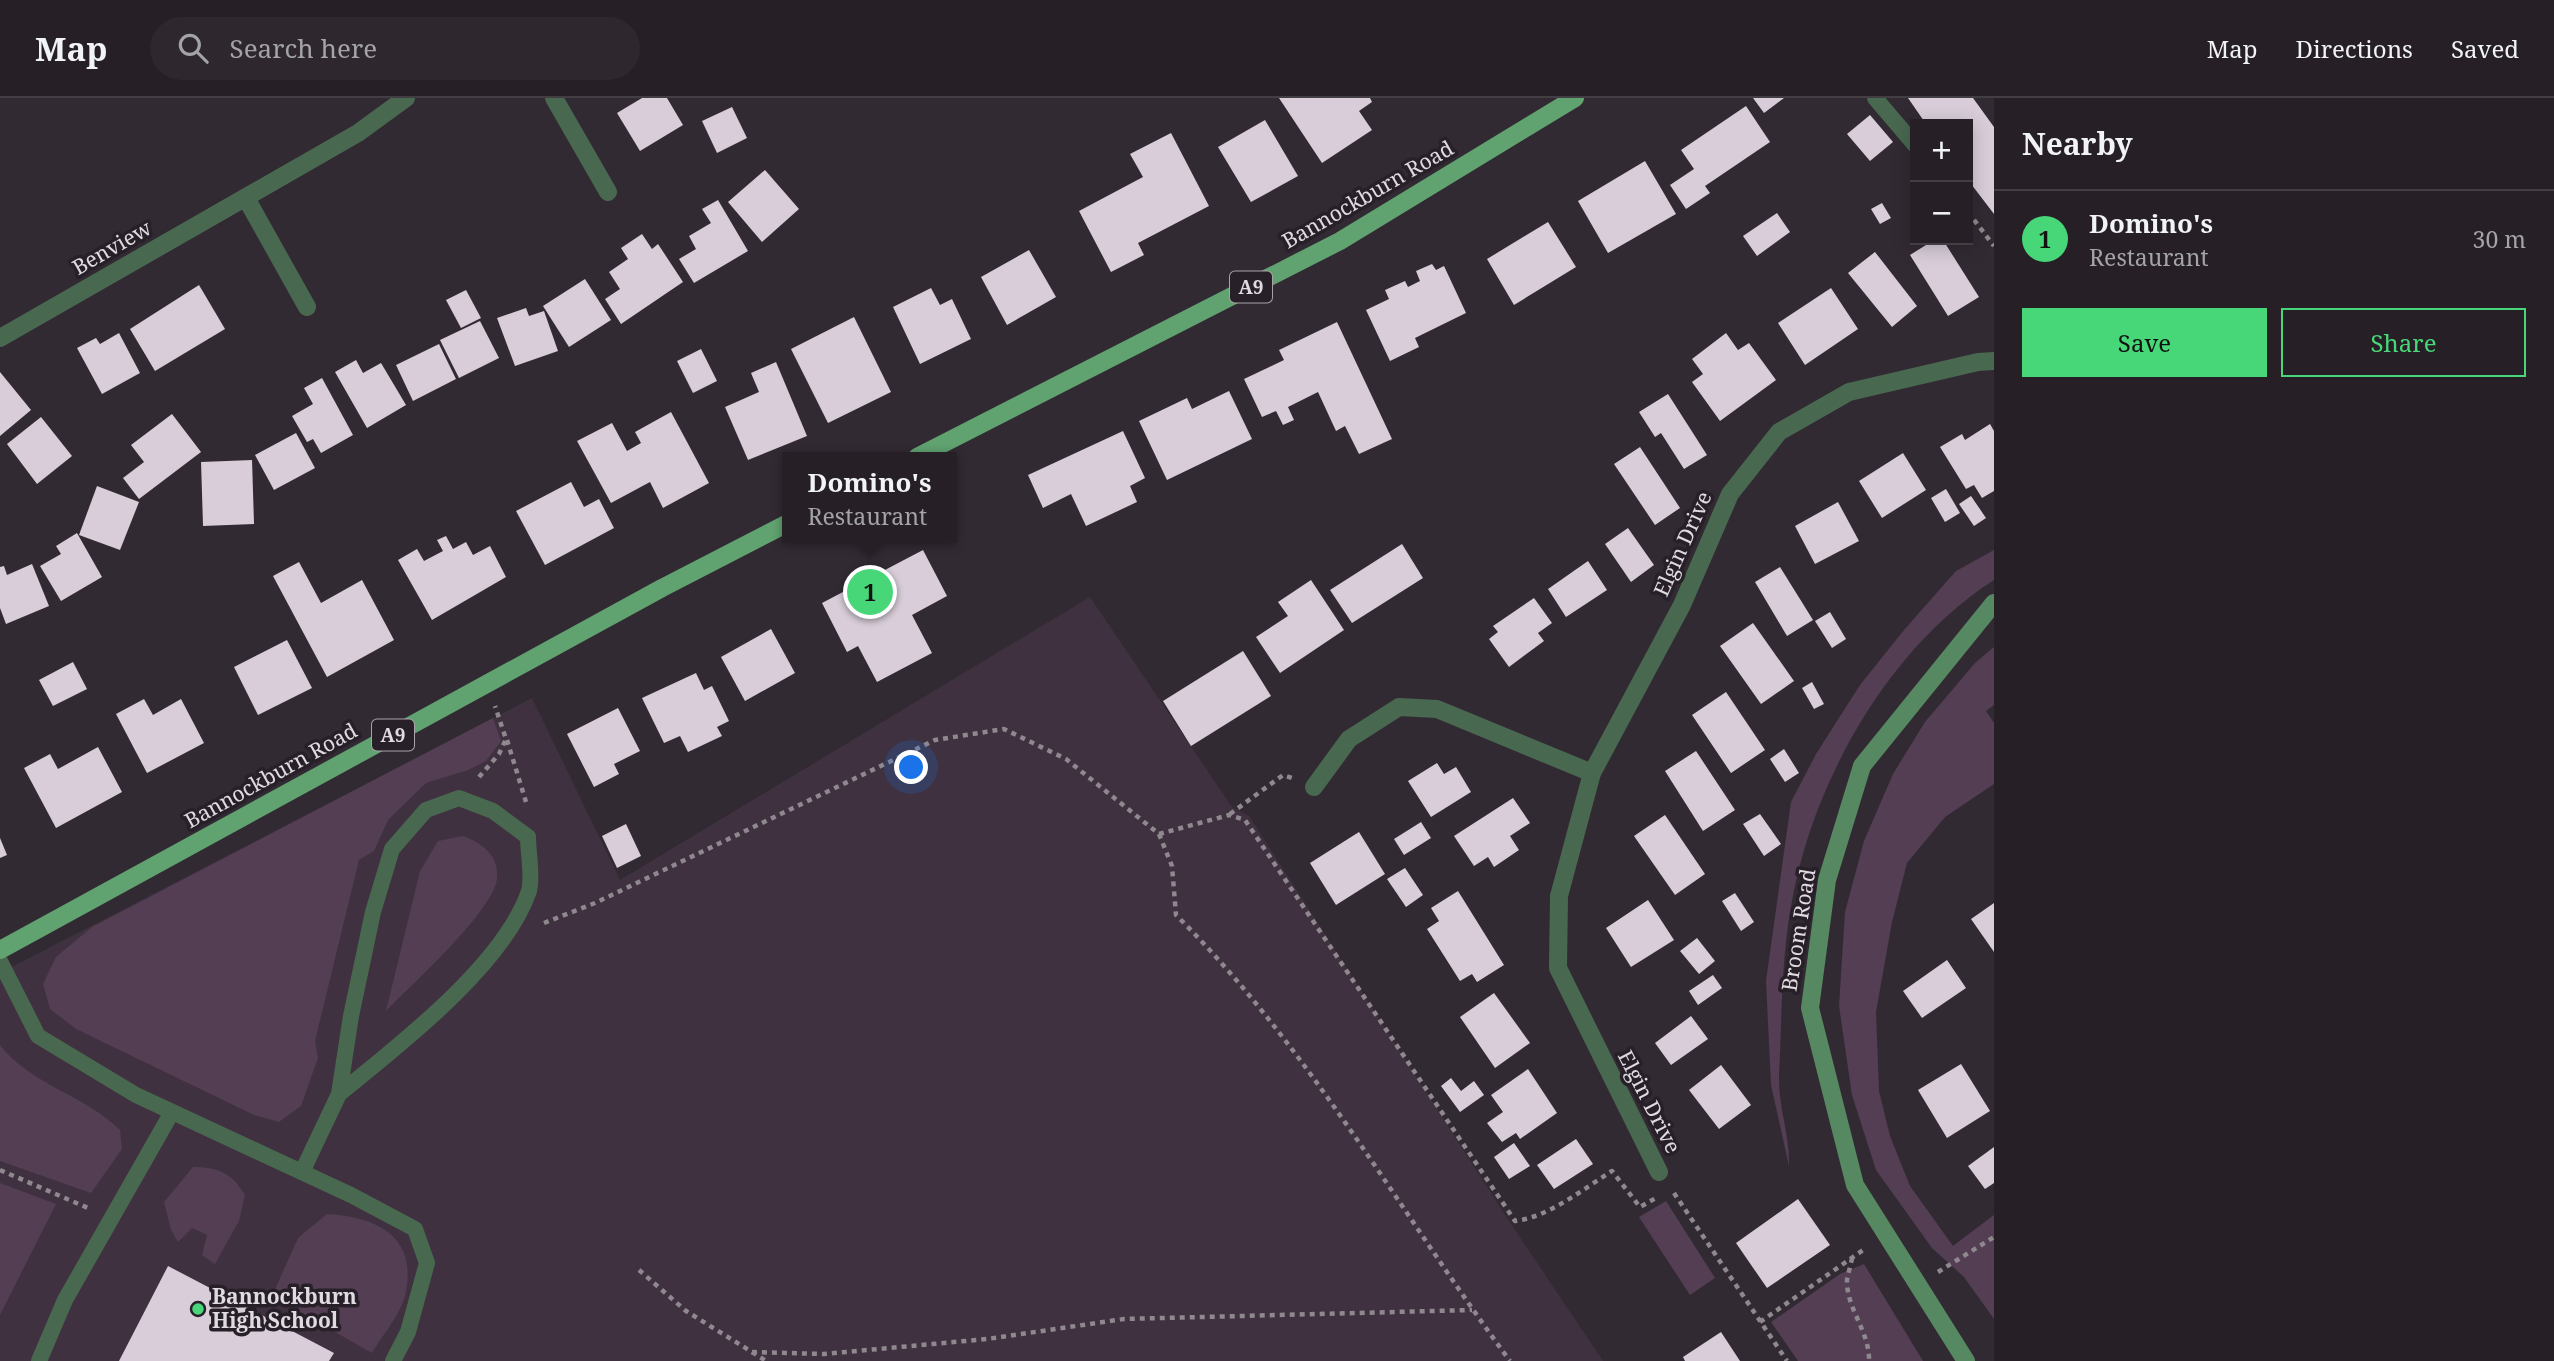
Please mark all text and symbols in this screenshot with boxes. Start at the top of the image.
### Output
search box [150,17,640,80]
text: Map [35,26,108,71]
icon: search [174,29,212,67]
text: Search here [230,30,377,66]
text: Map [2207,32,2258,65]
text: Directions [2296,32,2413,65]
text: Saved [2451,32,2519,65]
map controls [1910,119,1973,245]
button: + [1910,119,1973,182]
text: Nearby [2022,123,2133,164]
street label: Bannockburn Road [1277,134,1458,255]
button: − [1910,182,1973,245]
text: Domino's [2089,205,2213,241]
street label: Benview [67,213,157,281]
text: 1 [2039,223,2052,255]
text: 30 m [2473,223,2526,255]
text: Restaurant [2089,241,2209,273]
road number: A9 [1230,272,1272,302]
button: Save [2022,308,2267,377]
button: Share [2281,308,2526,377]
popup [782,452,957,543]
text: Domino's [807,464,932,500]
street label: Elgin Drive [1647,487,1718,600]
text: Restaurant [807,500,927,532]
pin: 1 [847,566,893,618]
street label: Bannockburn Road [179,716,362,834]
road number: A9 [372,720,414,750]
your location [894,750,928,784]
street label: Broom Road [1775,866,1822,993]
street label: Elgin Drive [1612,1045,1688,1158]
place label: Bannockburn High School [212,1282,357,1334]
marker: Bannockburn High School [190,1301,206,1317]

